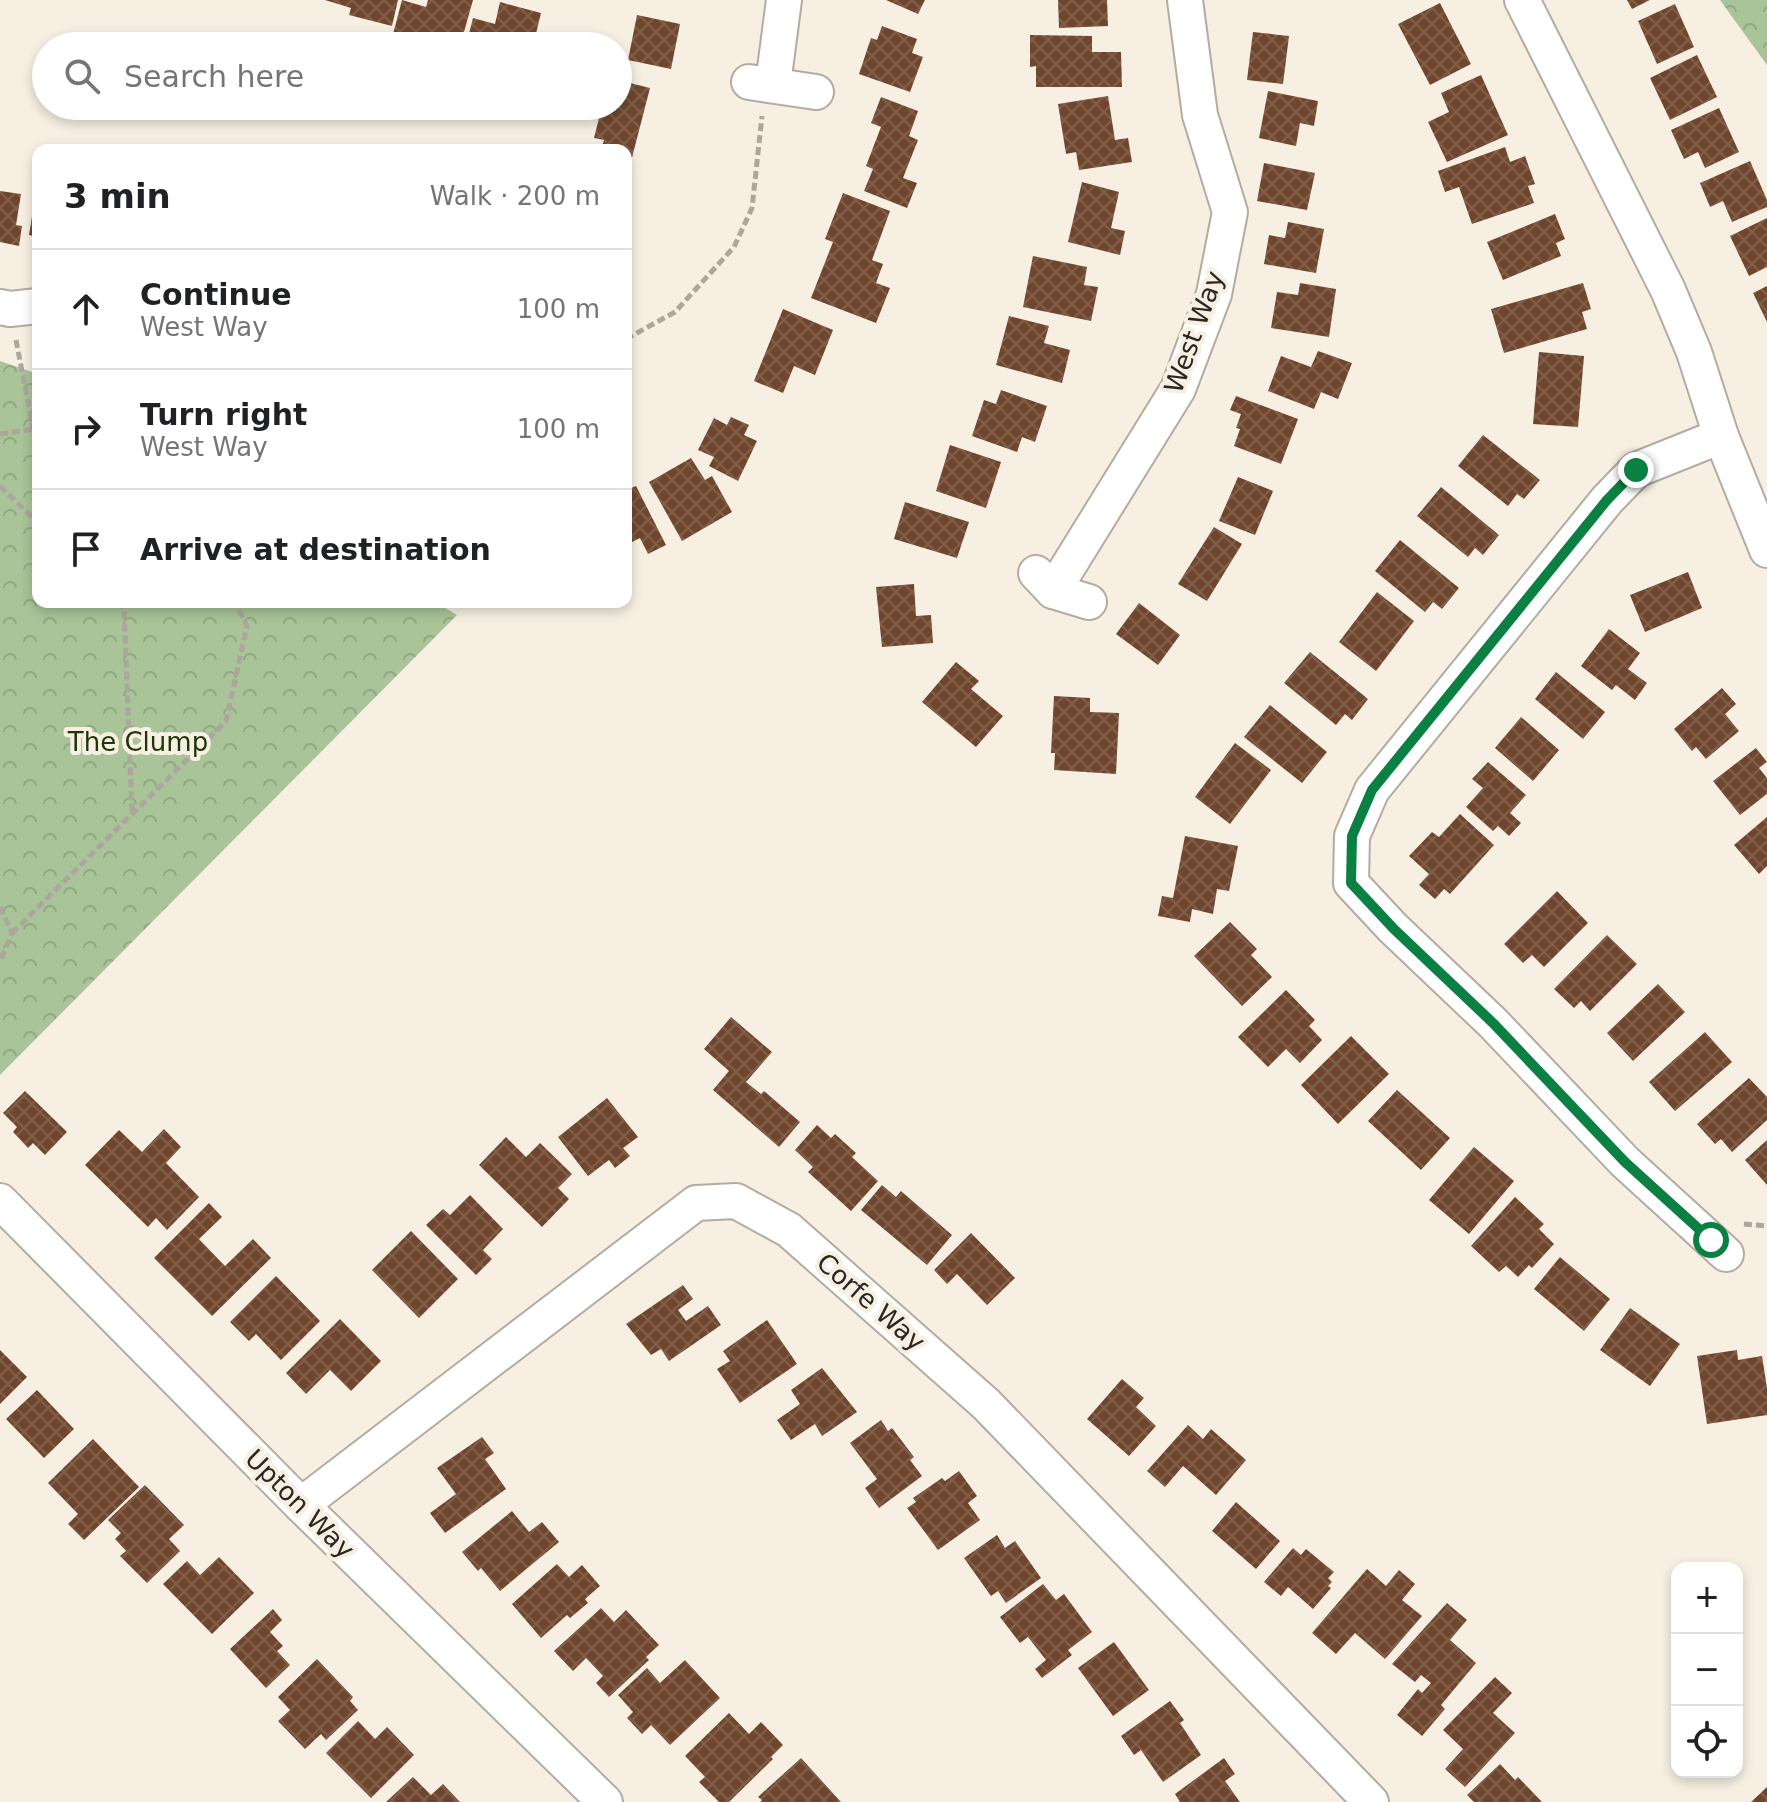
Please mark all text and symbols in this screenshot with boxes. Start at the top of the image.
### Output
search box [32,32,632,120]
icon: search [60,54,104,98]
text: Search here [124,59,304,94]
text: 3 min [64,176,171,216]
text: Walk · 200 m [430,181,600,211]
street label: West Way [1158,267,1230,397]
text: Continue [140,277,292,312]
icon: ahead [64,287,108,331]
text: 100 m [517,294,600,324]
text: West Way [140,312,268,342]
text: Turn right [140,397,307,432]
icon: right [64,407,108,451]
text: 100 m [517,414,600,444]
text: West Way [140,432,268,462]
route end [1618,452,1654,488]
icon: arrive [64,527,108,571]
text: Arrive at destination [140,532,491,567]
park label: The Clump [67,727,208,757]
route start [1693,1222,1729,1258]
street label: Corfe Way [811,1247,931,1357]
street label: Upton Way [239,1443,361,1565]
map controls [1671,1562,1743,1778]
button: + [1671,1562,1743,1634]
button: − [1671,1634,1743,1706]
button: locate [1671,1706,1743,1778]

